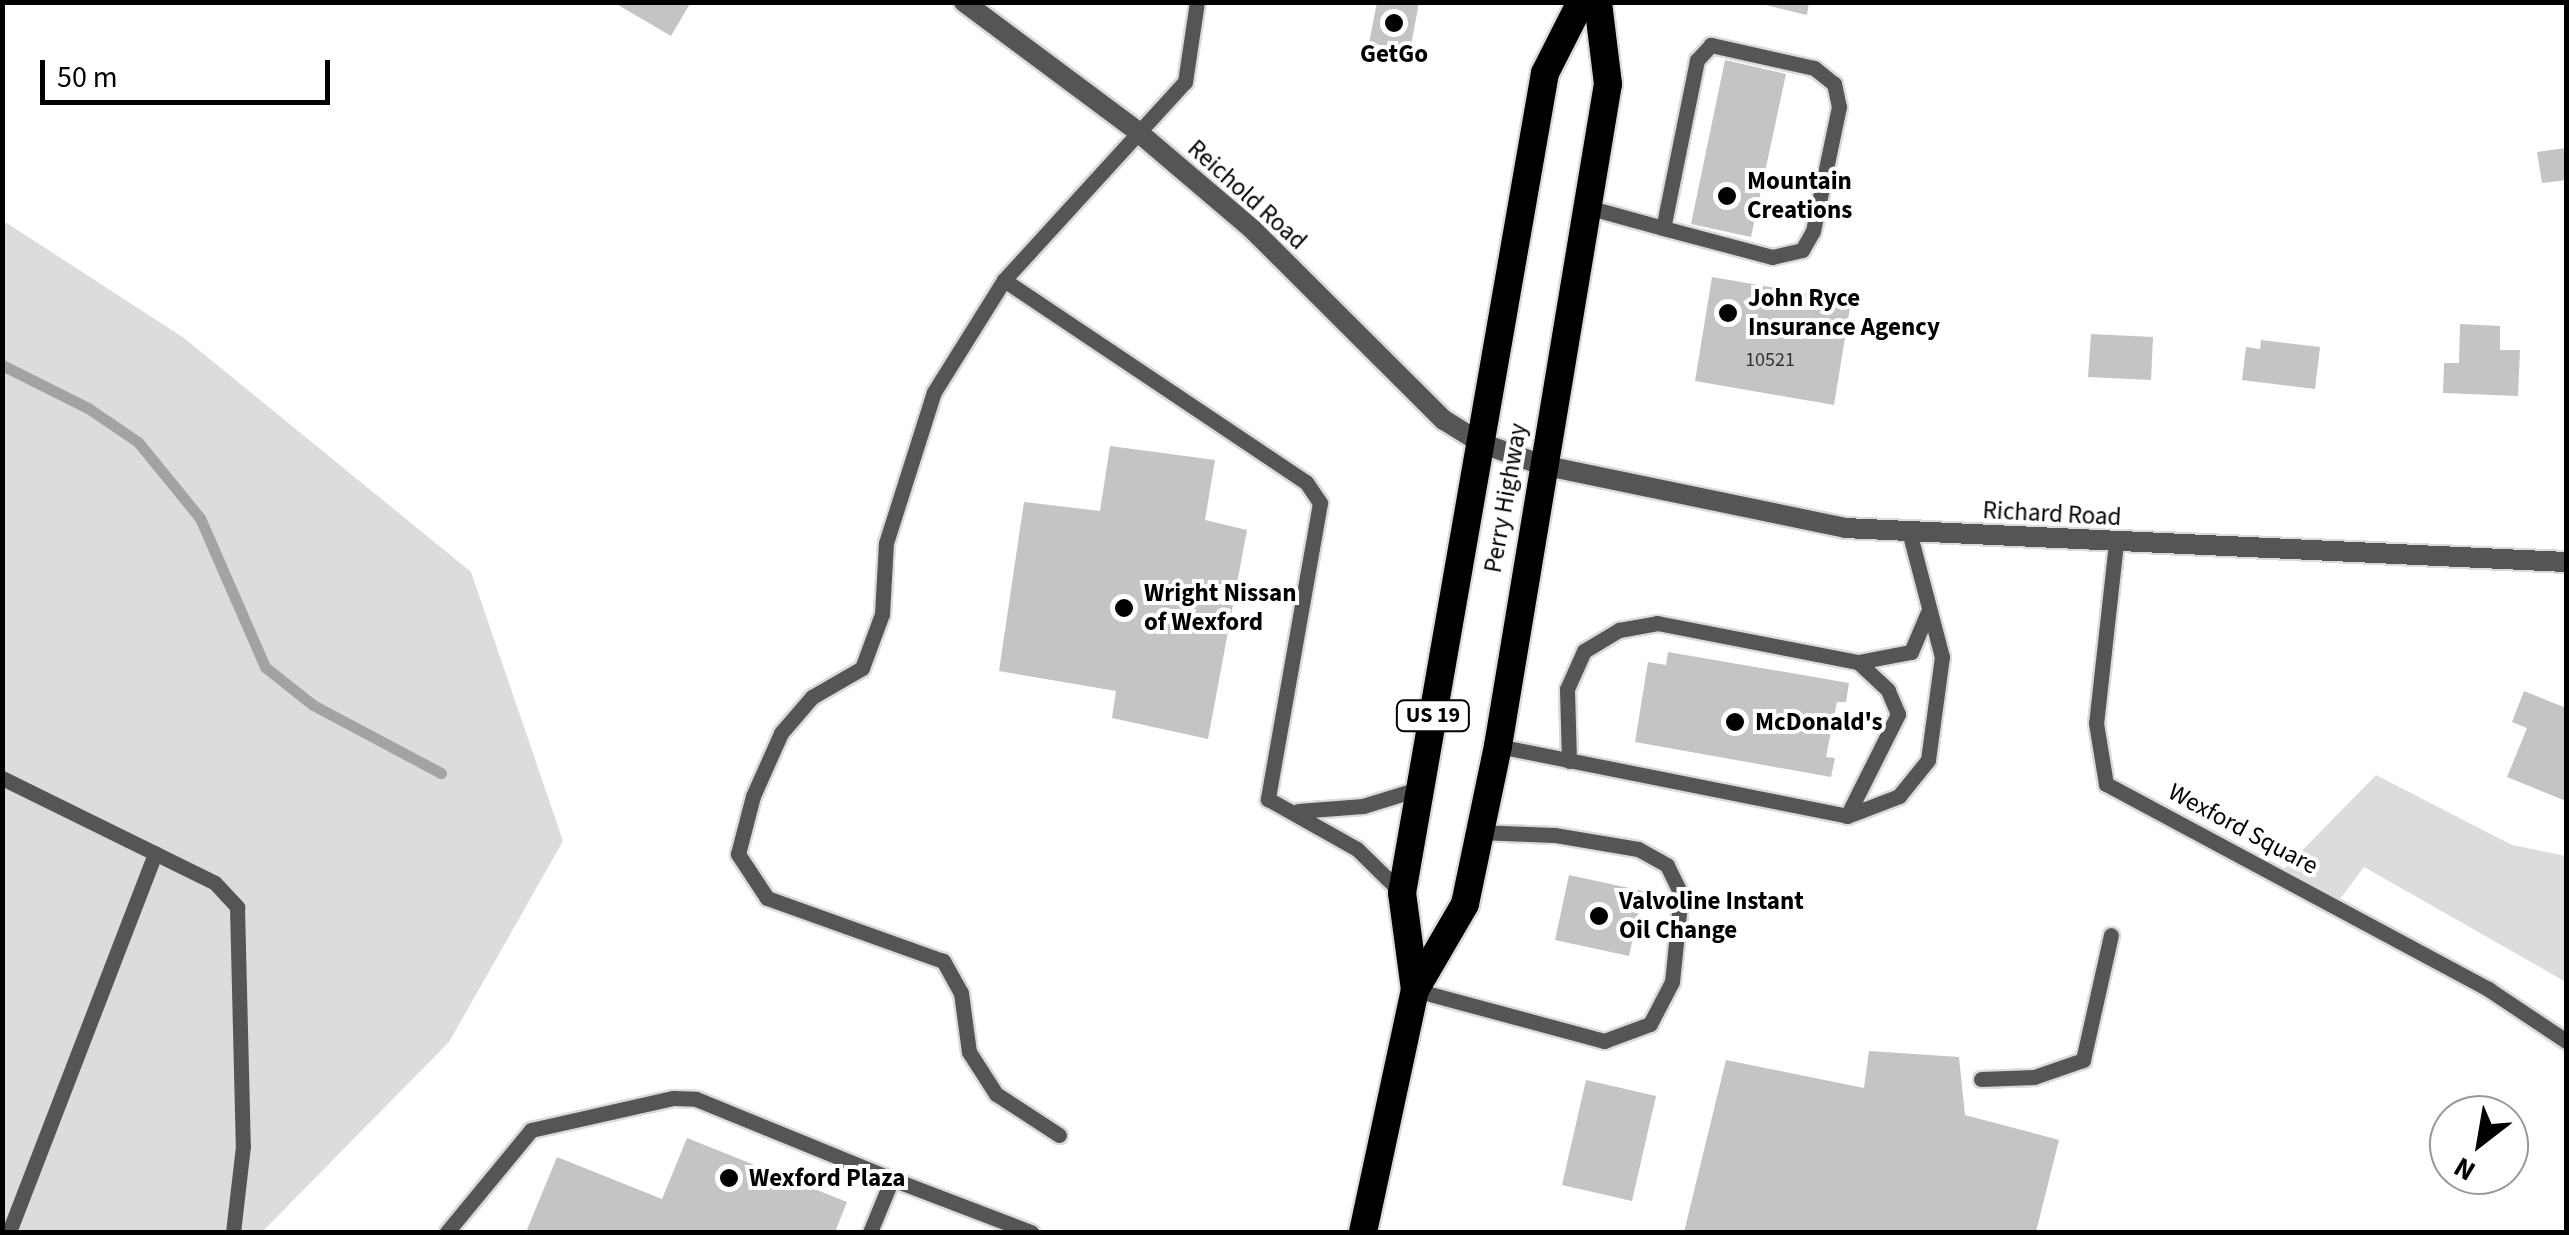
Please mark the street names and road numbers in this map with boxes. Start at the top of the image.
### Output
street label: Reichold Road [1181,134,1313,256]
street label: Perry Highway [1478,421,1534,575]
street label: Richard Road [1982,495,2122,533]
road number: US 19 [1396,699,1470,733]
street label: Wexford Square [2163,777,2323,881]

